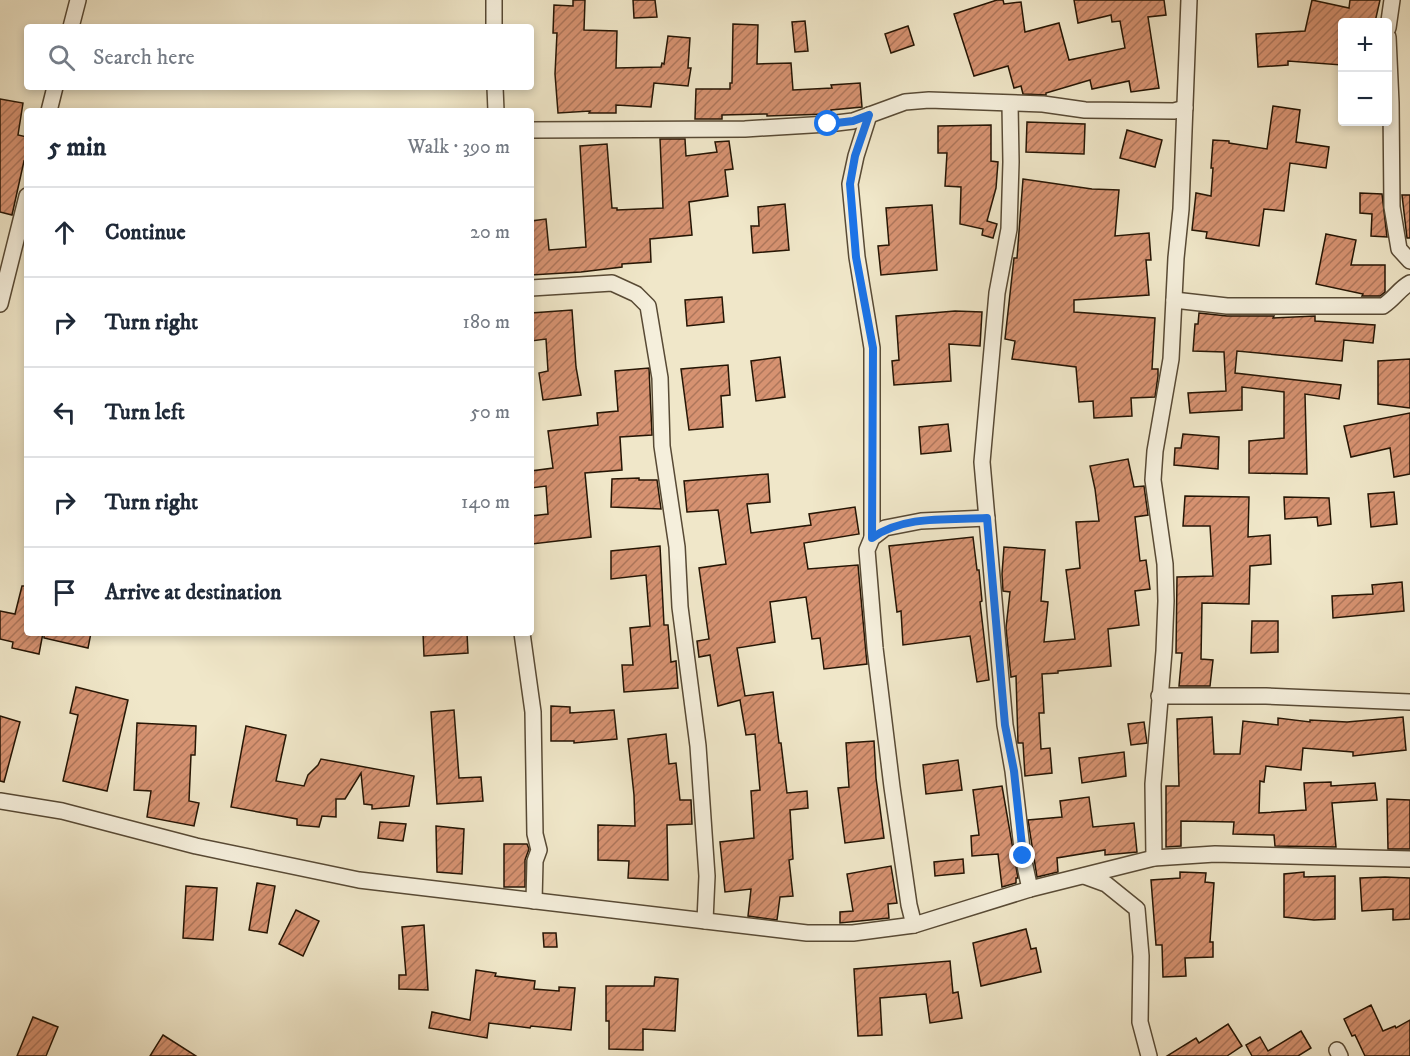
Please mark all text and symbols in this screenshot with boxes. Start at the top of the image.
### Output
map controls [1338,18,1392,126]
button: + [1338,18,1392,72]
search box [24,24,534,90]
icon: search [45,41,78,74]
text: Search here [93,44,195,71]
button: − [1338,72,1392,126]
route start [814,110,840,136]
text: 5 min [48,131,106,164]
text: Walk · 390 m [408,135,510,160]
icon: ahead [48,216,81,249]
text: Continue [105,219,186,246]
text: 20 m [470,220,510,245]
icon: right [48,306,81,339]
text: Turn right [105,309,198,336]
text: 180 m [463,310,510,335]
icon: left [48,396,81,429]
text: Turn left [105,399,185,426]
text: 50 m [470,400,510,425]
icon: right [48,486,81,519]
text: Turn right [105,489,198,516]
text: 140 m [461,490,510,515]
icon: arrive [48,576,81,609]
text: Arrive at destination [105,579,282,606]
route end [1009,842,1035,868]

